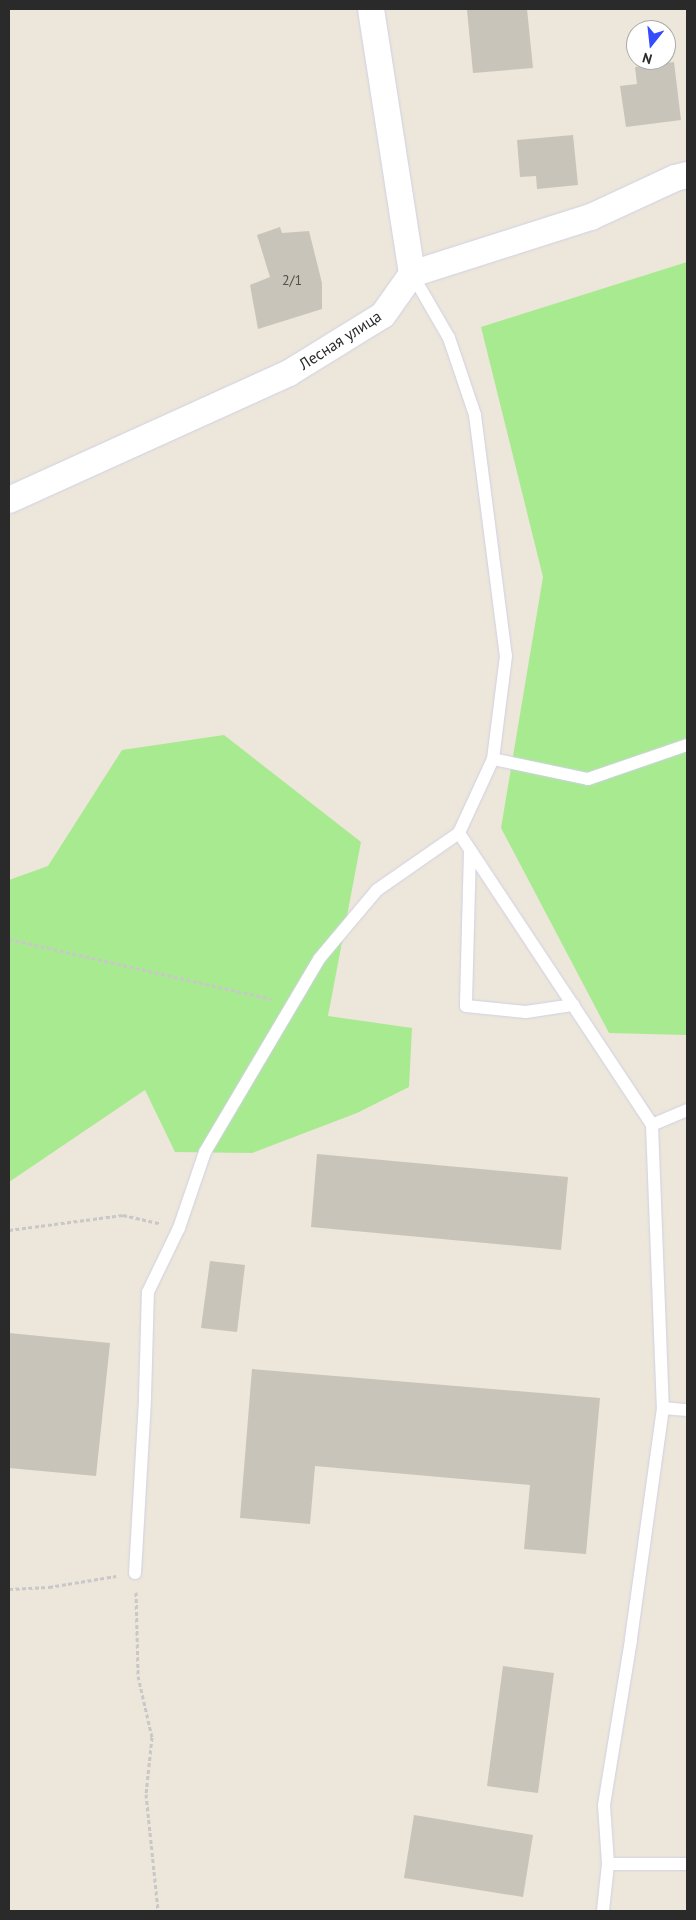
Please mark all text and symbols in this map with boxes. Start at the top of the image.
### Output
north arrow [626,20,676,70]
text: N [640,49,654,68]
house number: 2/1 [282,272,302,288]
street label: Лесная улица [295,306,385,374]

